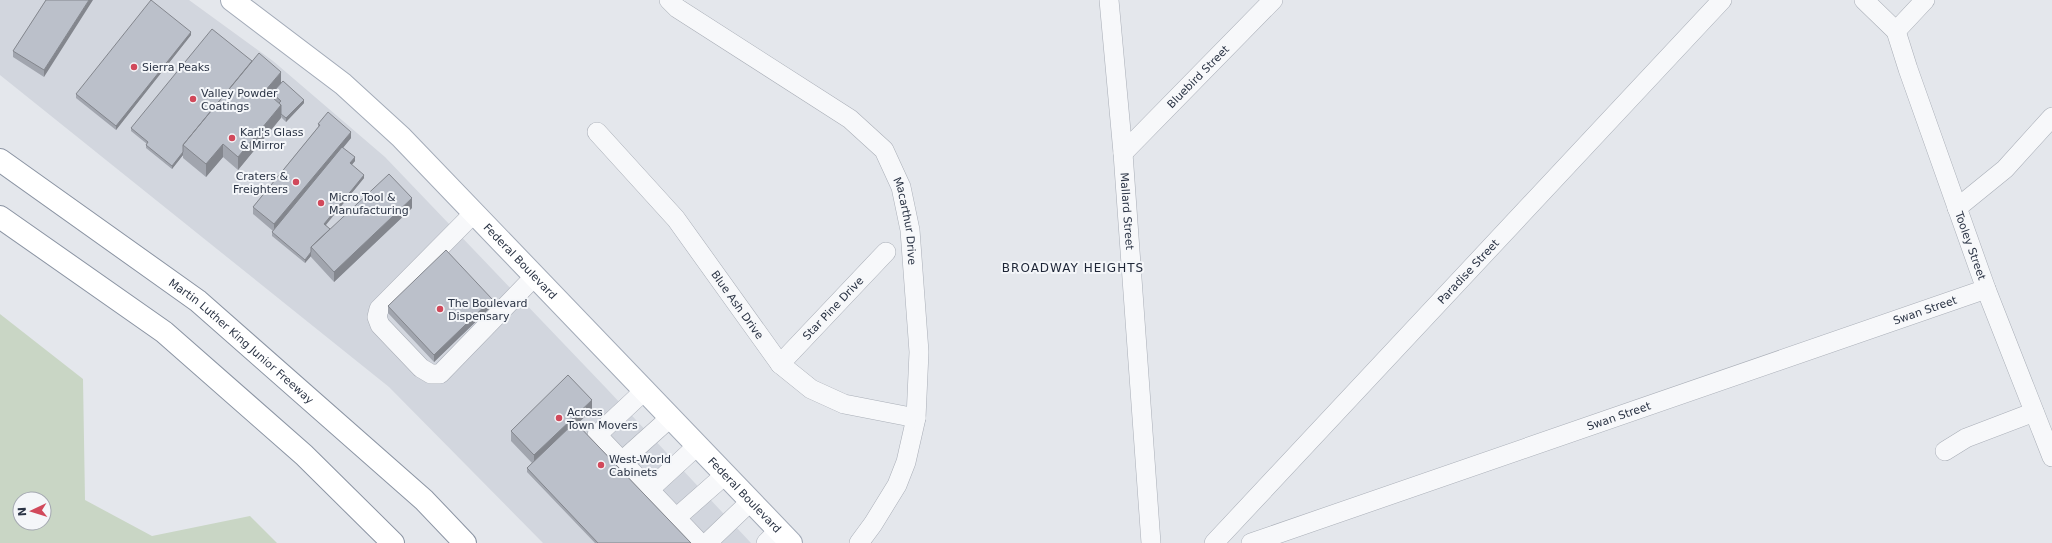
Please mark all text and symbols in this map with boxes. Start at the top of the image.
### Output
street label: Bluebird Street [1165,42,1232,111]
place label: Sierra Peaks [142,61,210,74]
marker: Sierra Peaks [129,62,139,72]
place label: Valley Powder Coatings [201,87,278,113]
marker: Valley Powder Coatings [188,94,198,104]
place label: Karl's Glass & Mirror [240,126,304,152]
marker: Karl's Glass & Mirror [227,133,237,143]
place label: Craters & Freighters [233,170,288,196]
street label: Mallard Street [1117,172,1136,251]
street label: Macarthur Drive [890,175,919,266]
marker: Craters & Freighters [291,177,301,187]
place label: Micro Tool & Manufacturing [329,191,409,217]
marker: Micro Tool & Manufacturing [316,198,326,208]
street label: Tooley Street [1952,209,1989,283]
street label: Federal Boulevard [481,221,559,302]
street label: Paradise Street [1435,236,1502,307]
district label: BROADWAY HEIGHTS [1002,261,1144,275]
street label: Blue Ash Drive [708,268,766,342]
street label: Star Pine Drive [800,274,866,343]
street label: Martin Luther King Junior Freeway [166,276,316,407]
street label: Swan Street [1891,293,1959,328]
place label: The Boulevard Dispensary [447,297,528,323]
marker: The Boulevard Dispensary [435,304,445,314]
street label: Swan Street [1585,399,1653,433]
place label: Across Town Movers [566,406,638,432]
marker: Across Town Movers [554,413,564,423]
place label: West-World Cabinets [609,453,671,479]
street label: Federal Boulevard [705,455,784,536]
marker: West-World Cabinets [596,460,606,470]
north arrow [12,491,52,531]
text: N [16,507,29,517]

